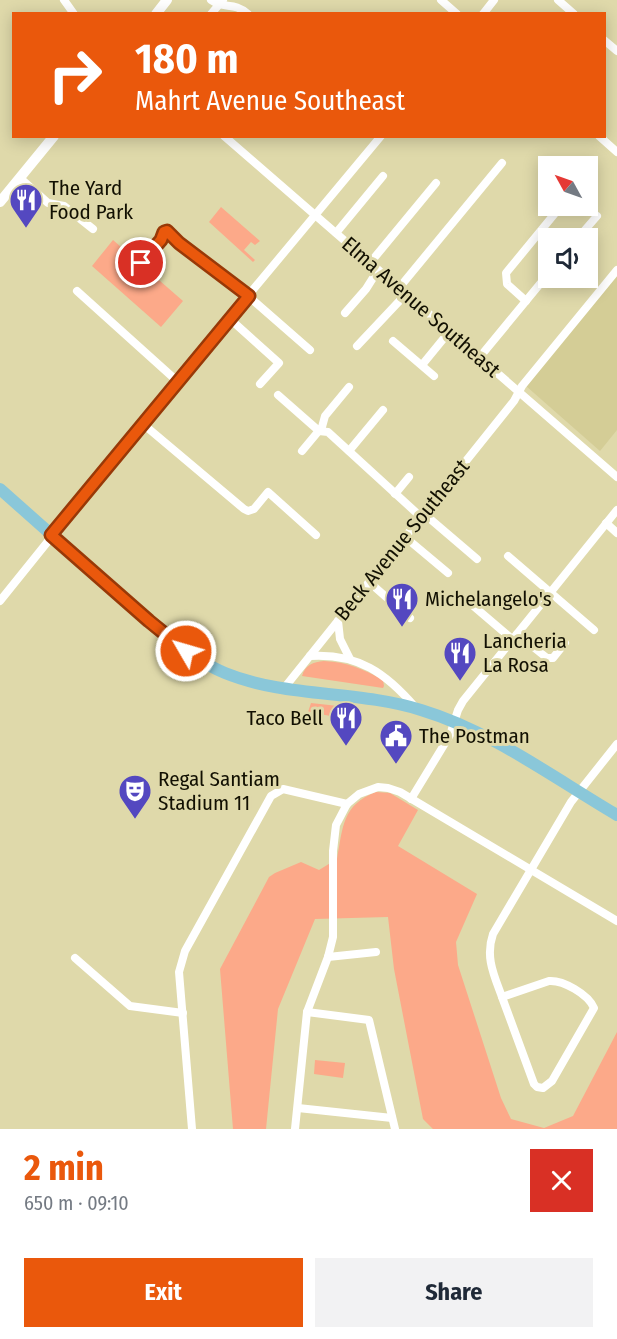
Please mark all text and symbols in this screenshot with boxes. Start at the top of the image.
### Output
text: 180 m [135,34,239,84]
icon: right [36,36,114,114]
text: Mahrt Avenue Southeast [135,85,405,117]
north arrow [538,156,598,216]
map controls [538,156,598,288]
place label: The Yard Food Park [49,175,133,225]
restaurant icon: The Yard Food Park [8,182,44,229]
button: sound [538,228,598,288]
street label: Elma Avenue Southeast [337,231,506,383]
pin [115,237,166,288]
icon: arrive [124,246,157,279]
street label: Beck Avenue Southeast [329,454,475,626]
restaurant icon: Michelangelo's [384,581,420,628]
place label: Michelangelo's [425,586,552,612]
position arrow [154,619,218,683]
place label: Lancheria La Rosa [483,628,567,678]
restaurant icon: Lancheria La Rosa [442,635,478,682]
restaurant icon: Taco Bell [328,700,364,747]
place label: Taco Bell [247,705,323,731]
public building icon: The Postman [378,718,414,765]
place label: The Postman [419,723,530,749]
place label: Regal Santiam Stadium 11 [158,766,280,816]
theatre icon: Regal Santiam Stadium 11 [117,773,153,820]
text: 2 min [24,1146,104,1190]
button: close [530,1149,593,1212]
text: 650 m · 09:10 [24,1191,129,1215]
button: Exit [24,1258,303,1327]
button: Share [315,1258,593,1327]

